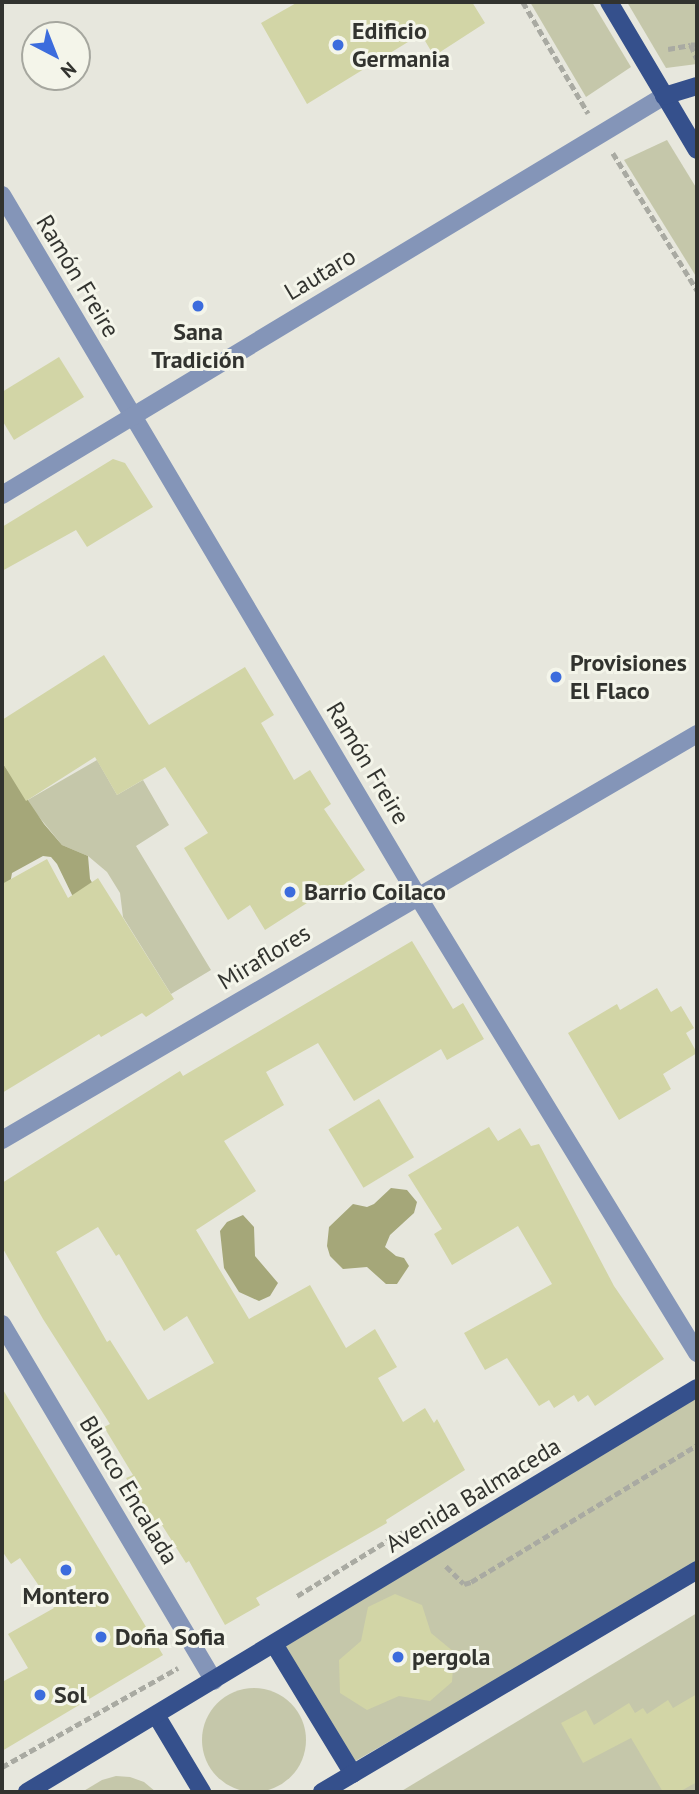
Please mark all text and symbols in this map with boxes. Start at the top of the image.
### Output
place label: Edificio Germania [352,17,450,73]
north arrow [21,21,91,91]
marker: Edificio Germania [330,37,346,53]
text: N [56,57,81,83]
street label: Ramón Freire [30,210,126,342]
street label: Lautaro [279,242,361,306]
marker: Sana Tradición [190,298,206,314]
place label: Sana Tradición [151,318,245,374]
place label: Provisiones El Flaco [570,649,687,705]
marker: Provisiones El Flaco [548,669,564,685]
street label: Ramón Freire [320,697,416,829]
place label: Barrio Coilaco [304,878,446,906]
marker: Barrio Coilaco [282,884,298,900]
street label: Miraflores [213,918,315,996]
street label: Blanco Encalada [73,1411,185,1569]
street label: Avenida Balmaceda [380,1431,566,1559]
marker: Montero [58,1562,74,1578]
place label: Montero [23,1582,109,1610]
place label: Doña Sofia [115,1623,225,1651]
marker: Doña Sofia [93,1629,109,1645]
place label: pergola [412,1643,490,1671]
marker: pergola [390,1649,406,1665]
place label: Sol [54,1681,87,1709]
marker: Sol [32,1687,48,1703]

